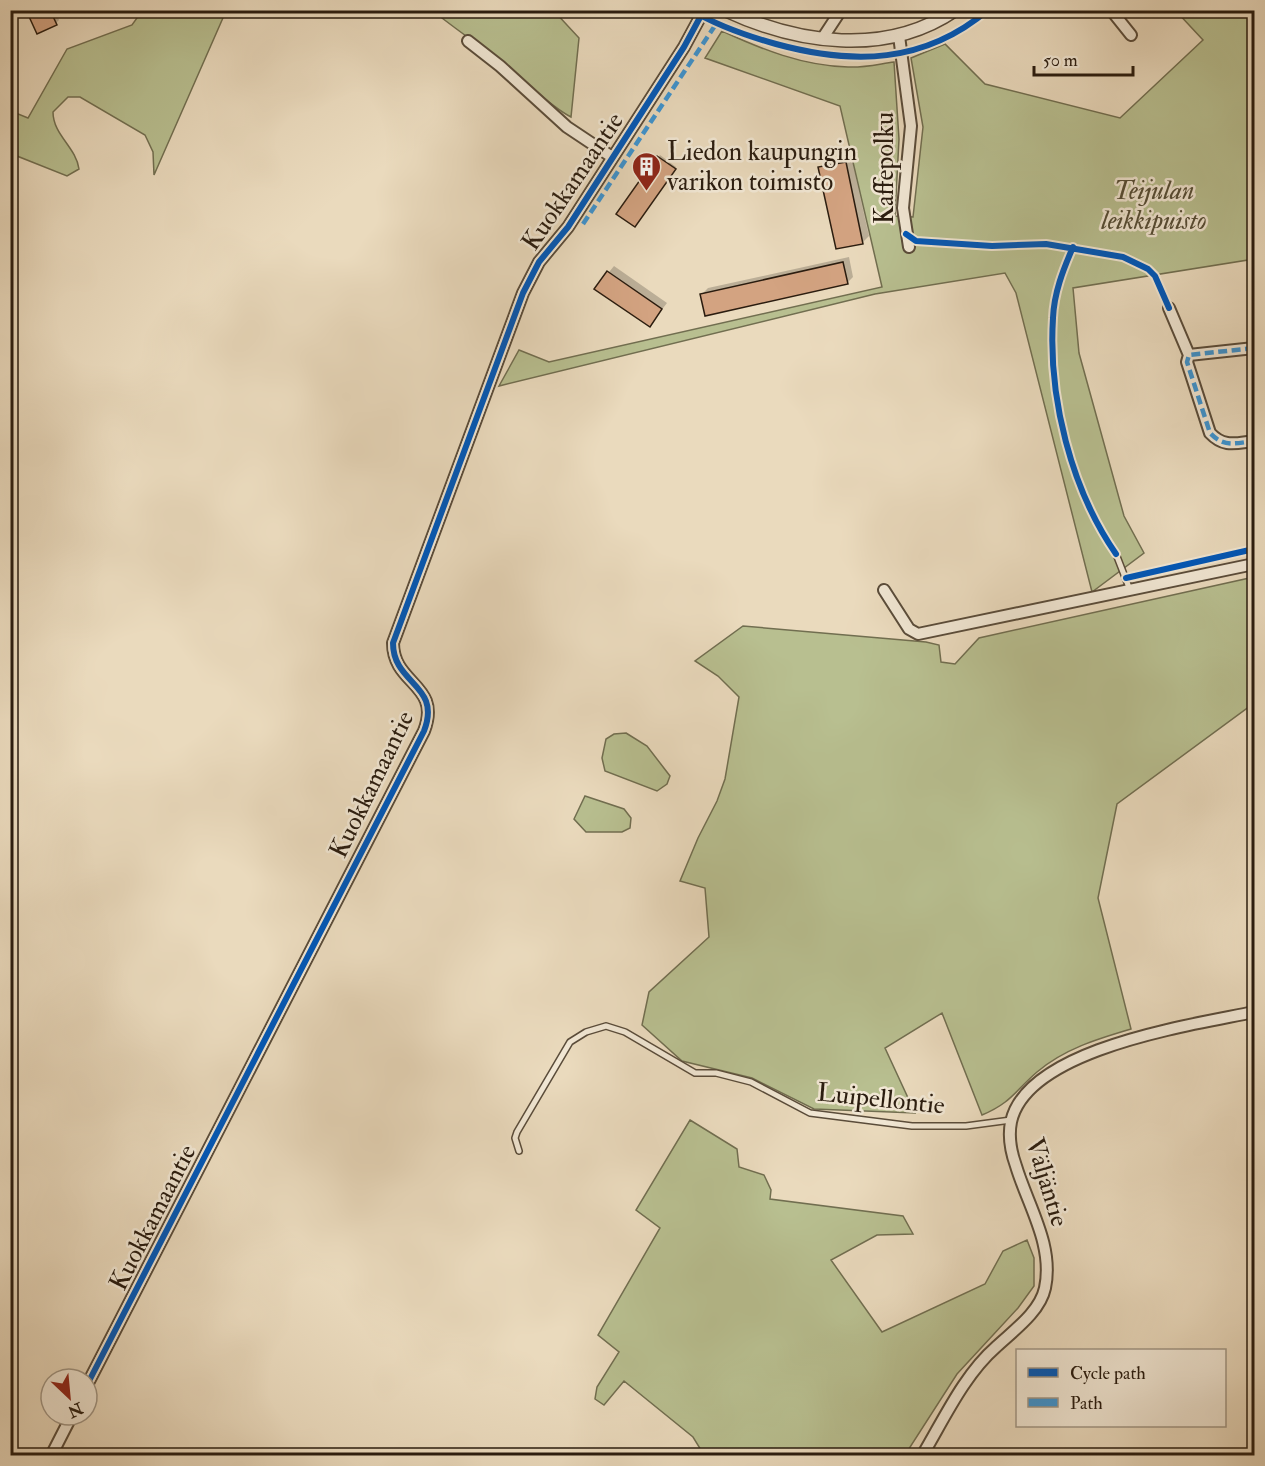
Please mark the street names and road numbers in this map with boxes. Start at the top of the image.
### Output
street label: Kuokkamaantie [515,106,631,257]
street label: Kaffepolku [869,112,902,224]
street label: Kuokkamaantie [323,706,421,863]
street label: Luipellontie [815,1076,946,1123]
street label: Väljäntie [1018,1134,1076,1231]
street label: Kuokkamaantie [102,1139,203,1296]

